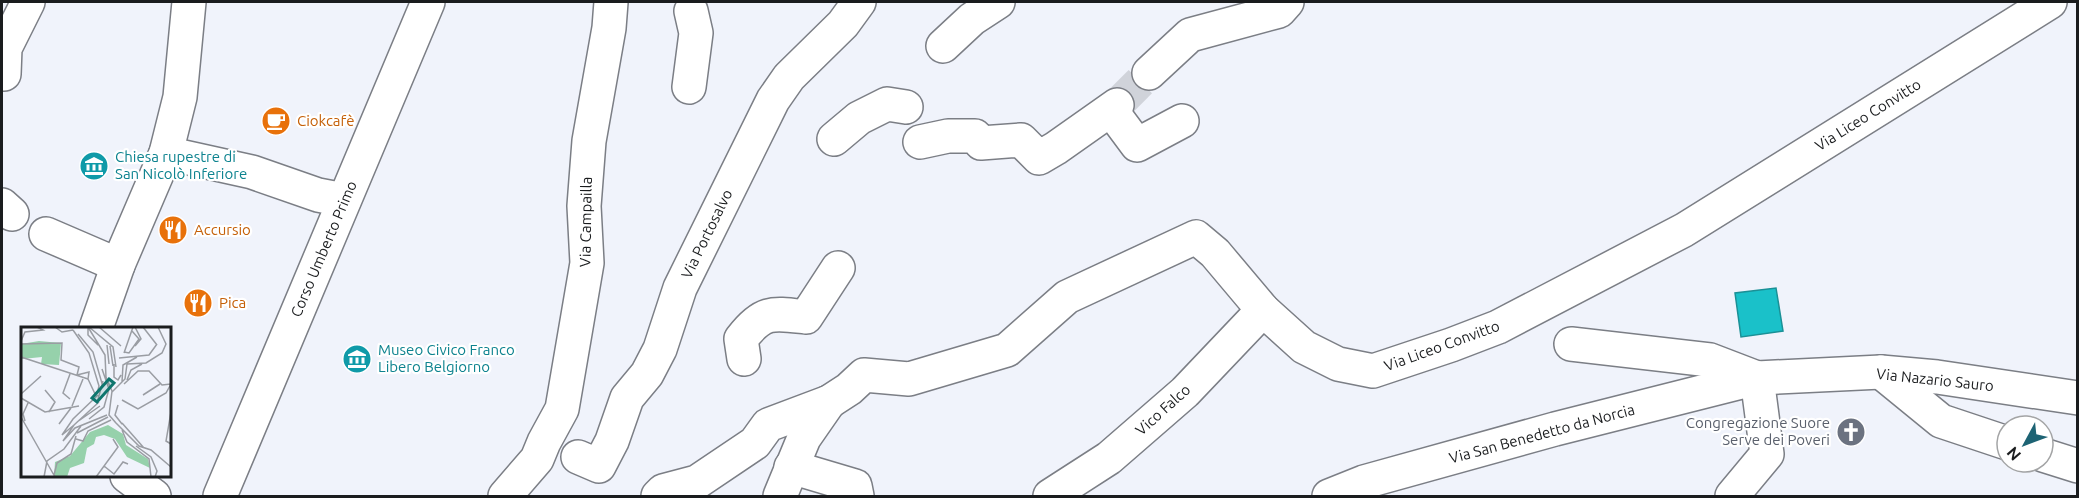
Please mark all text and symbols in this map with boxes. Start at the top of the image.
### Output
street label: Via Liceo Convitto [1812,75,1924,154]
cafe icon: Ciokcafè [260,105,292,137]
place label: Ciokcafè [297,112,355,129]
place label: Chiesa rupestre di San Nicolò Inferiore [115,148,247,182]
museum icon: Chiesa rupestre di San Nicolò Inferiore [78,150,110,182]
street label: Via Campailla [576,177,595,267]
street label: Corso Umberto Primo [287,178,360,320]
street label: Via Portosalvo [678,187,735,281]
restaurant icon: Accursio [157,214,189,246]
place label: Accursio [194,221,251,238]
restaurant icon: Pica [182,287,214,319]
place label: Pica [219,294,246,311]
street label: Via Liceo Convitto [1382,317,1502,374]
inset map [21,327,171,477]
place label: Museo Civico Franco Libero Belgiorno [378,341,515,375]
museum icon: Museo Civico Franco Libero Belgiorno [341,343,373,375]
street label: Via Nazario Sauro [1876,365,1995,394]
street label: Vico Falco [1132,381,1193,439]
street label: Via San Benedetto da Norcia [1447,401,1637,467]
place label: Congregazione Suore Serve dei Poveri [1686,414,1830,448]
north arrow [1995,414,2055,474]
church icon: Congregazione Suore Serve dei Poveri [1835,416,1867,448]
text: N [2003,443,2024,464]

